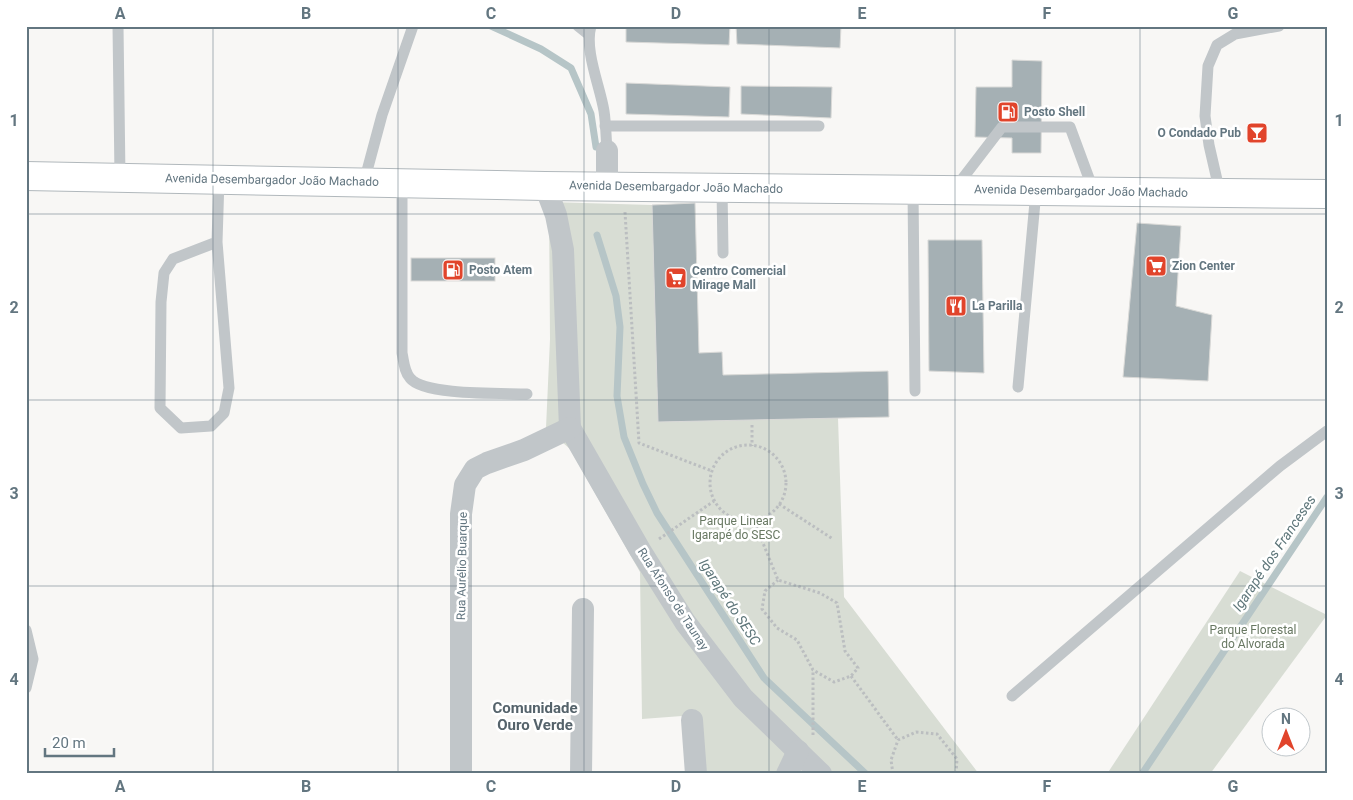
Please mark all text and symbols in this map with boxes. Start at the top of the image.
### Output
text: A [115,4,126,23]
text: B [301,4,311,23]
text: C [486,4,496,23]
text: D [671,4,681,23]
text: E [858,4,867,23]
text: F [1043,4,1052,23]
text: G [1228,4,1239,23]
fuel station icon: Posto Shell [996,100,1020,124]
place label: Posto Shell [1024,105,1085,119]
text: 1 [9,111,19,130]
text: 1 [1334,111,1344,130]
bar icon: O Condado Pub [1245,121,1269,145]
place label: O Condado Pub [1157,126,1241,140]
street label: Avenida Desembargador João Machado [165,171,379,189]
street label: Avenida Desembargador João Machado [569,178,783,196]
street label: Avenida Desembargador João Machado [974,182,1188,200]
supermarket icon: Zion Center [1144,254,1168,278]
fuel station icon: Posto Atem [441,258,465,282]
place label: Zion Center [1172,259,1236,273]
place label: Posto Atem [469,263,532,277]
place label: Centro Comercial Mirage Mall [692,264,786,292]
supermarket icon: Centro Comercial Mirage Mall [664,266,688,290]
restaurant icon: La Parilla [944,294,968,318]
text: 2 [9,298,19,317]
text: 2 [1334,298,1344,317]
place label: La Parilla [972,299,1023,313]
text: 3 [9,484,19,503]
text: 3 [1334,484,1344,503]
water label: Igarapé dos Franceses [1229,492,1319,614]
street label: Rua Aurélio Buarque [454,512,470,620]
park label: Parque Linear Igarapé do SESC [692,514,780,542]
street label: Rua Afonso de Taunay [635,545,712,653]
water label: Igarapé do SESC [696,556,764,649]
park label: Parque Florestal do Alvorada [1209,623,1297,651]
text: 4 [9,670,19,689]
text: 4 [1334,670,1344,689]
district label: Comunidade Ouro Verde [492,699,578,734]
north arrow [1260,708,1310,758]
text: N [1281,711,1291,727]
scale bar [45,725,114,757]
text: 20 m [52,734,86,752]
text: A [115,777,126,796]
text: B [301,777,311,796]
text: C [486,777,496,796]
text: D [671,777,681,796]
text: E [858,777,867,796]
text: F [1043,777,1052,796]
text: G [1228,777,1239,796]

